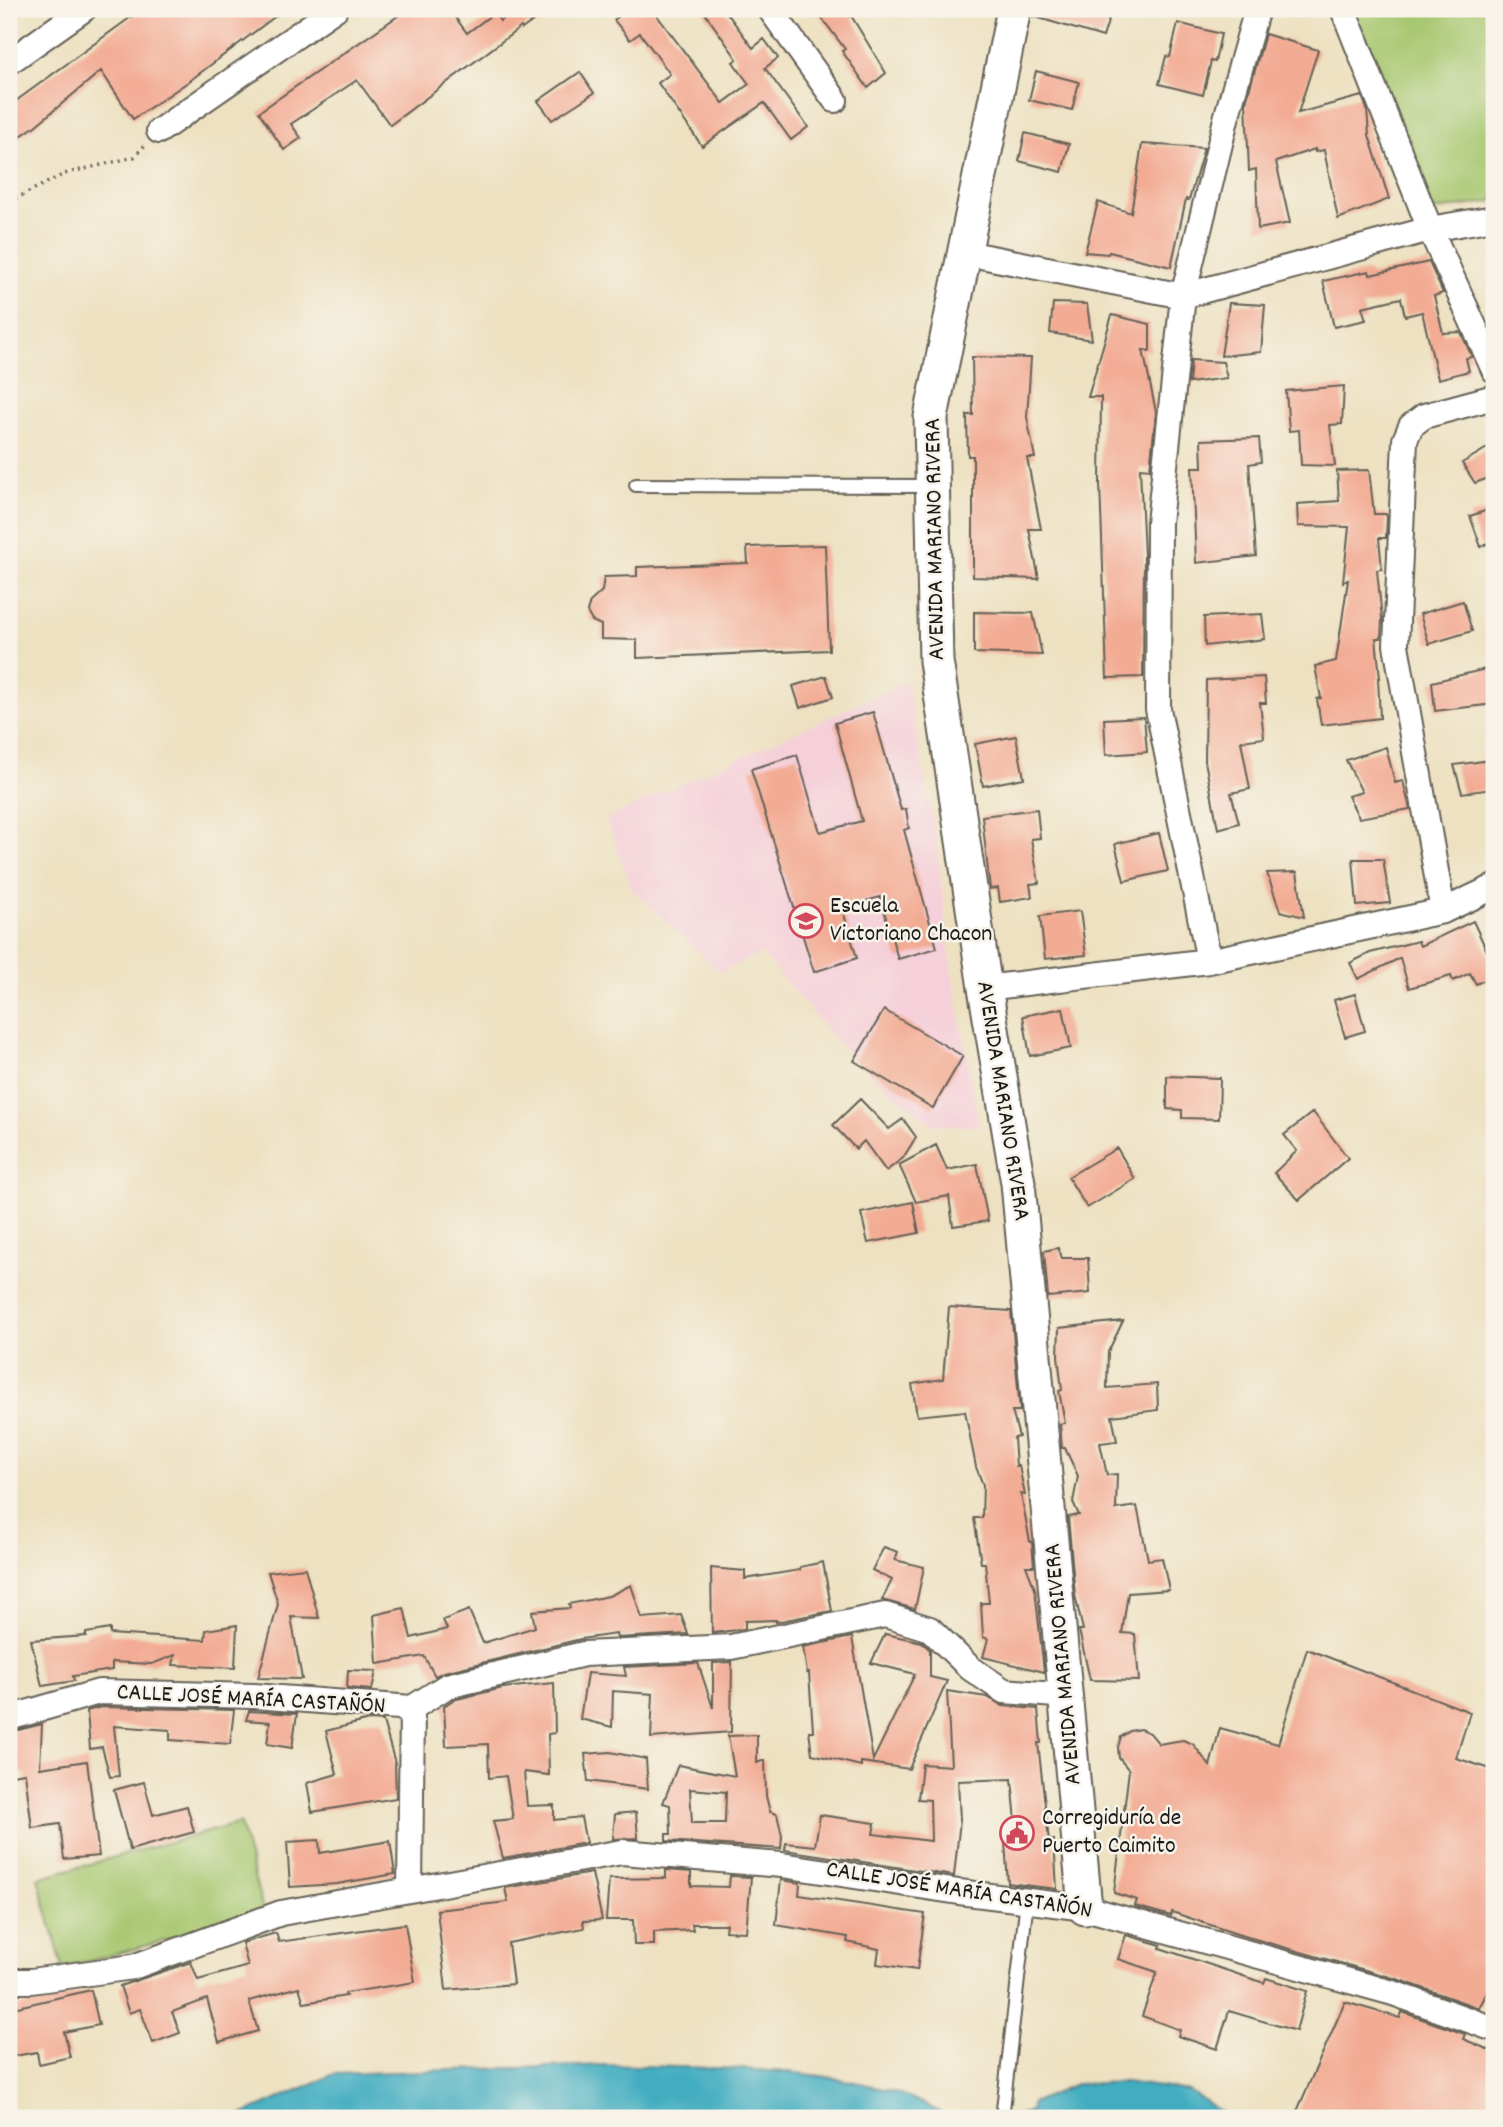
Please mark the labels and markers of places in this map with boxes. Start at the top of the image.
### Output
place label: Escuela Victoriano Chacon [830,890,992,952]
school or university icon: Escuela Victoriano Chacon [787,902,825,940]
place label: Corregiduría de Puerto Caimito [1042,1802,1181,1864]
public building icon: Corregiduría de Puerto Caimito [998,1814,1036,1852]

